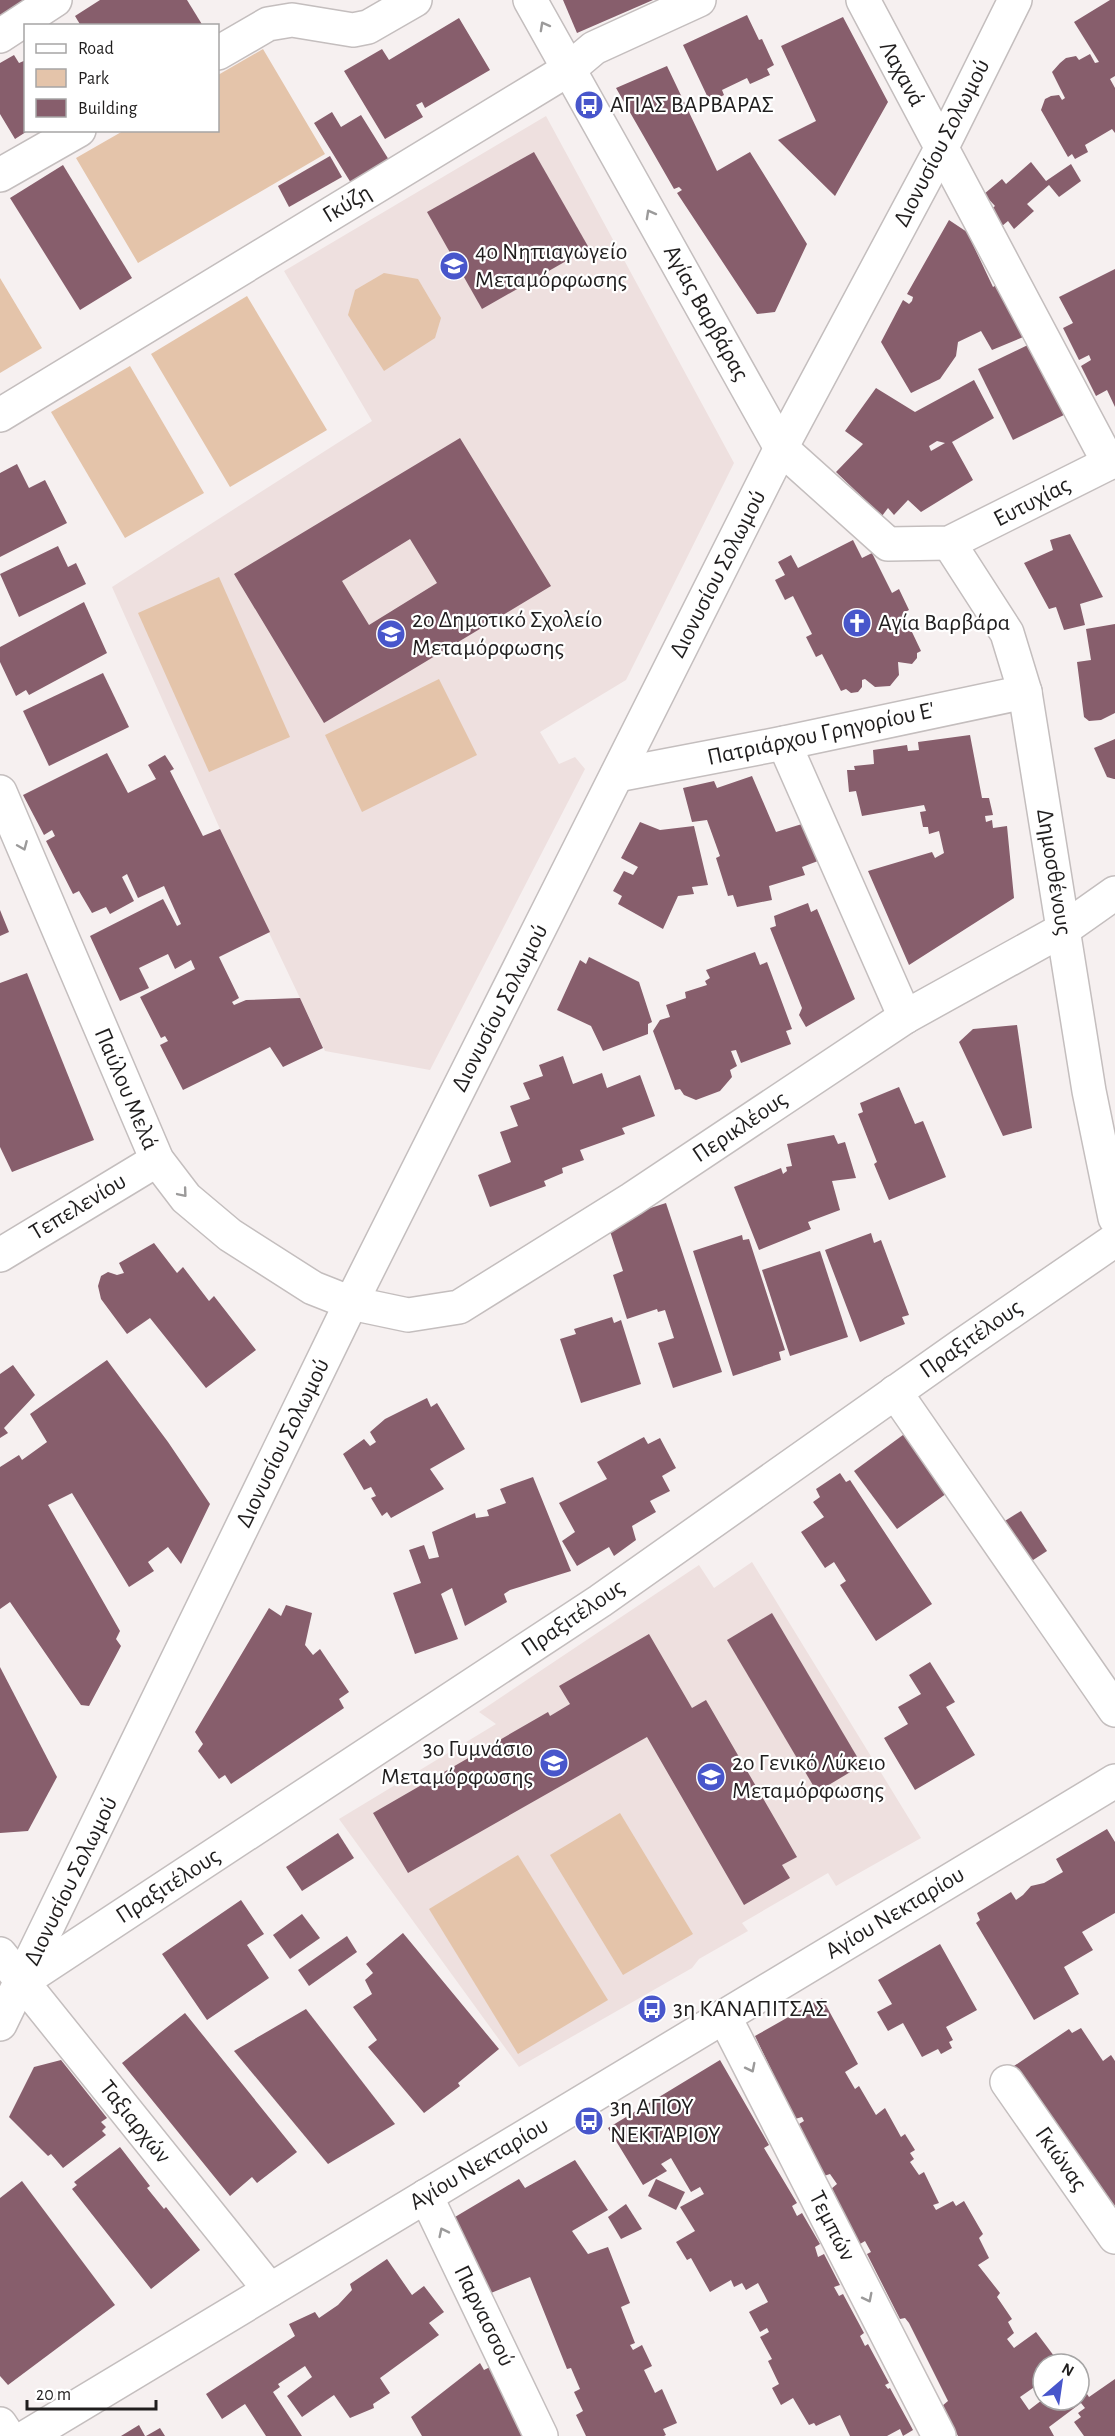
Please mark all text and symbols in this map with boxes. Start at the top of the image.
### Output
one-way arrow [540,22,551,32]
legend [24,24,219,132]
street label: Λαχανά [875,37,929,111]
text: Road [78,40,114,58]
street label: Διονυσίου Σολωμού [889,55,995,231]
text: Park [78,70,110,88]
bus stop icon: ΑΓΙΑΣ ΒΑΡΒΑΡΑΣ [573,89,605,121]
place label: ΑΓΙΑΣ ΒΑΡΒΑΡΑΣ [610,93,774,117]
text: Building [78,100,138,118]
street label: Γκύζη [319,180,375,228]
one-way arrow [646,210,657,220]
place label: 4ο Νηπιαγωγείο Μεταμόρφωσης [475,240,627,292]
street label: Αγίας Βαρβάρας [659,241,753,385]
school or university icon: 4ο Νηπιαγωγείο Μεταμόρφωσης [438,250,470,282]
street label: Ευτυχίας [990,473,1074,531]
street label: Διονυσίου Σολωμού [665,486,771,662]
church icon: Αγία Βαρβάρα [841,607,873,639]
place label: 2ο Δημοτικό Σχολείο Μεταμόρφωσης [412,608,602,660]
place label: Αγία Βαρβάρα [878,611,1010,635]
school or university icon: 2ο Δημοτικό Σχολείο Μεταμόρφωσης [375,618,407,650]
street label: Πατριάρχου Γρηγορίου Ε' [705,698,937,770]
street label: Δημοσθένους [1032,807,1076,937]
one-way arrow [16,840,28,851]
street label: Διονυσίου Σολωμού [447,920,553,1096]
street label: Παύλου Μελά [90,1025,162,1153]
street label: Περικλέους [688,1087,792,1167]
street label: Τεπελενίου [26,1169,130,1245]
one-way arrow [176,1186,187,1197]
street label: Πραξιτέλους [916,1295,1026,1383]
street label: Διονυσίου Σολωμού [232,1355,334,1531]
street label: Πραξιτέλους [517,1575,629,1661]
place label: 3ο Γυμνάσιο Μεταμόρφωσης [381,1737,533,1789]
school or university icon: 3ο Γυμνάσιο Μεταμόρφωσης [538,1747,570,1779]
place label: 2ο Γενικό Λύκειο Μεταμόρφωσης [732,1751,886,1803]
school or university icon: 2ο Γενικό Λύκειο Μεταμόρφωσης [695,1761,727,1793]
street label: Διονυσίου Σολωμού [20,1793,122,1969]
street label: Πραξιτέλους [112,1844,224,1928]
street label: Αγίου Νεκταρίου [821,1862,969,1964]
bus stop icon: 3η ΚΑΝΑΠΙΤΣΑΣ [636,1993,668,2025]
place label: 3η ΚΑΝΑΠΙΤΣΑΣ [673,1997,828,2021]
one-way arrow [744,2062,755,2073]
street label: Ταξιαρχών [95,2076,175,2168]
place label: 3η ΑΓΙΟΥ ΝΕΚΤΑΡΙΟΥ [610,2095,721,2147]
bus stop icon: 3η ΑΓΙΟΥ ΝΕΚΤΑΡΙΟΥ [573,2105,605,2137]
street label: Αγίου Νεκταρίου [405,2113,553,2215]
street label: Γκιώνας [1030,2123,1092,2195]
street label: Τεμπών [804,2187,860,2265]
one-way arrow [439,2227,451,2238]
street label: Παρνασσού [449,2262,519,2370]
one-way arrow [861,2292,873,2303]
north arrow [1031,2352,1091,2412]
text: N [1059,2360,1077,2379]
scale bar [27,2373,156,2411]
text: 20 m [36,2386,71,2404]

